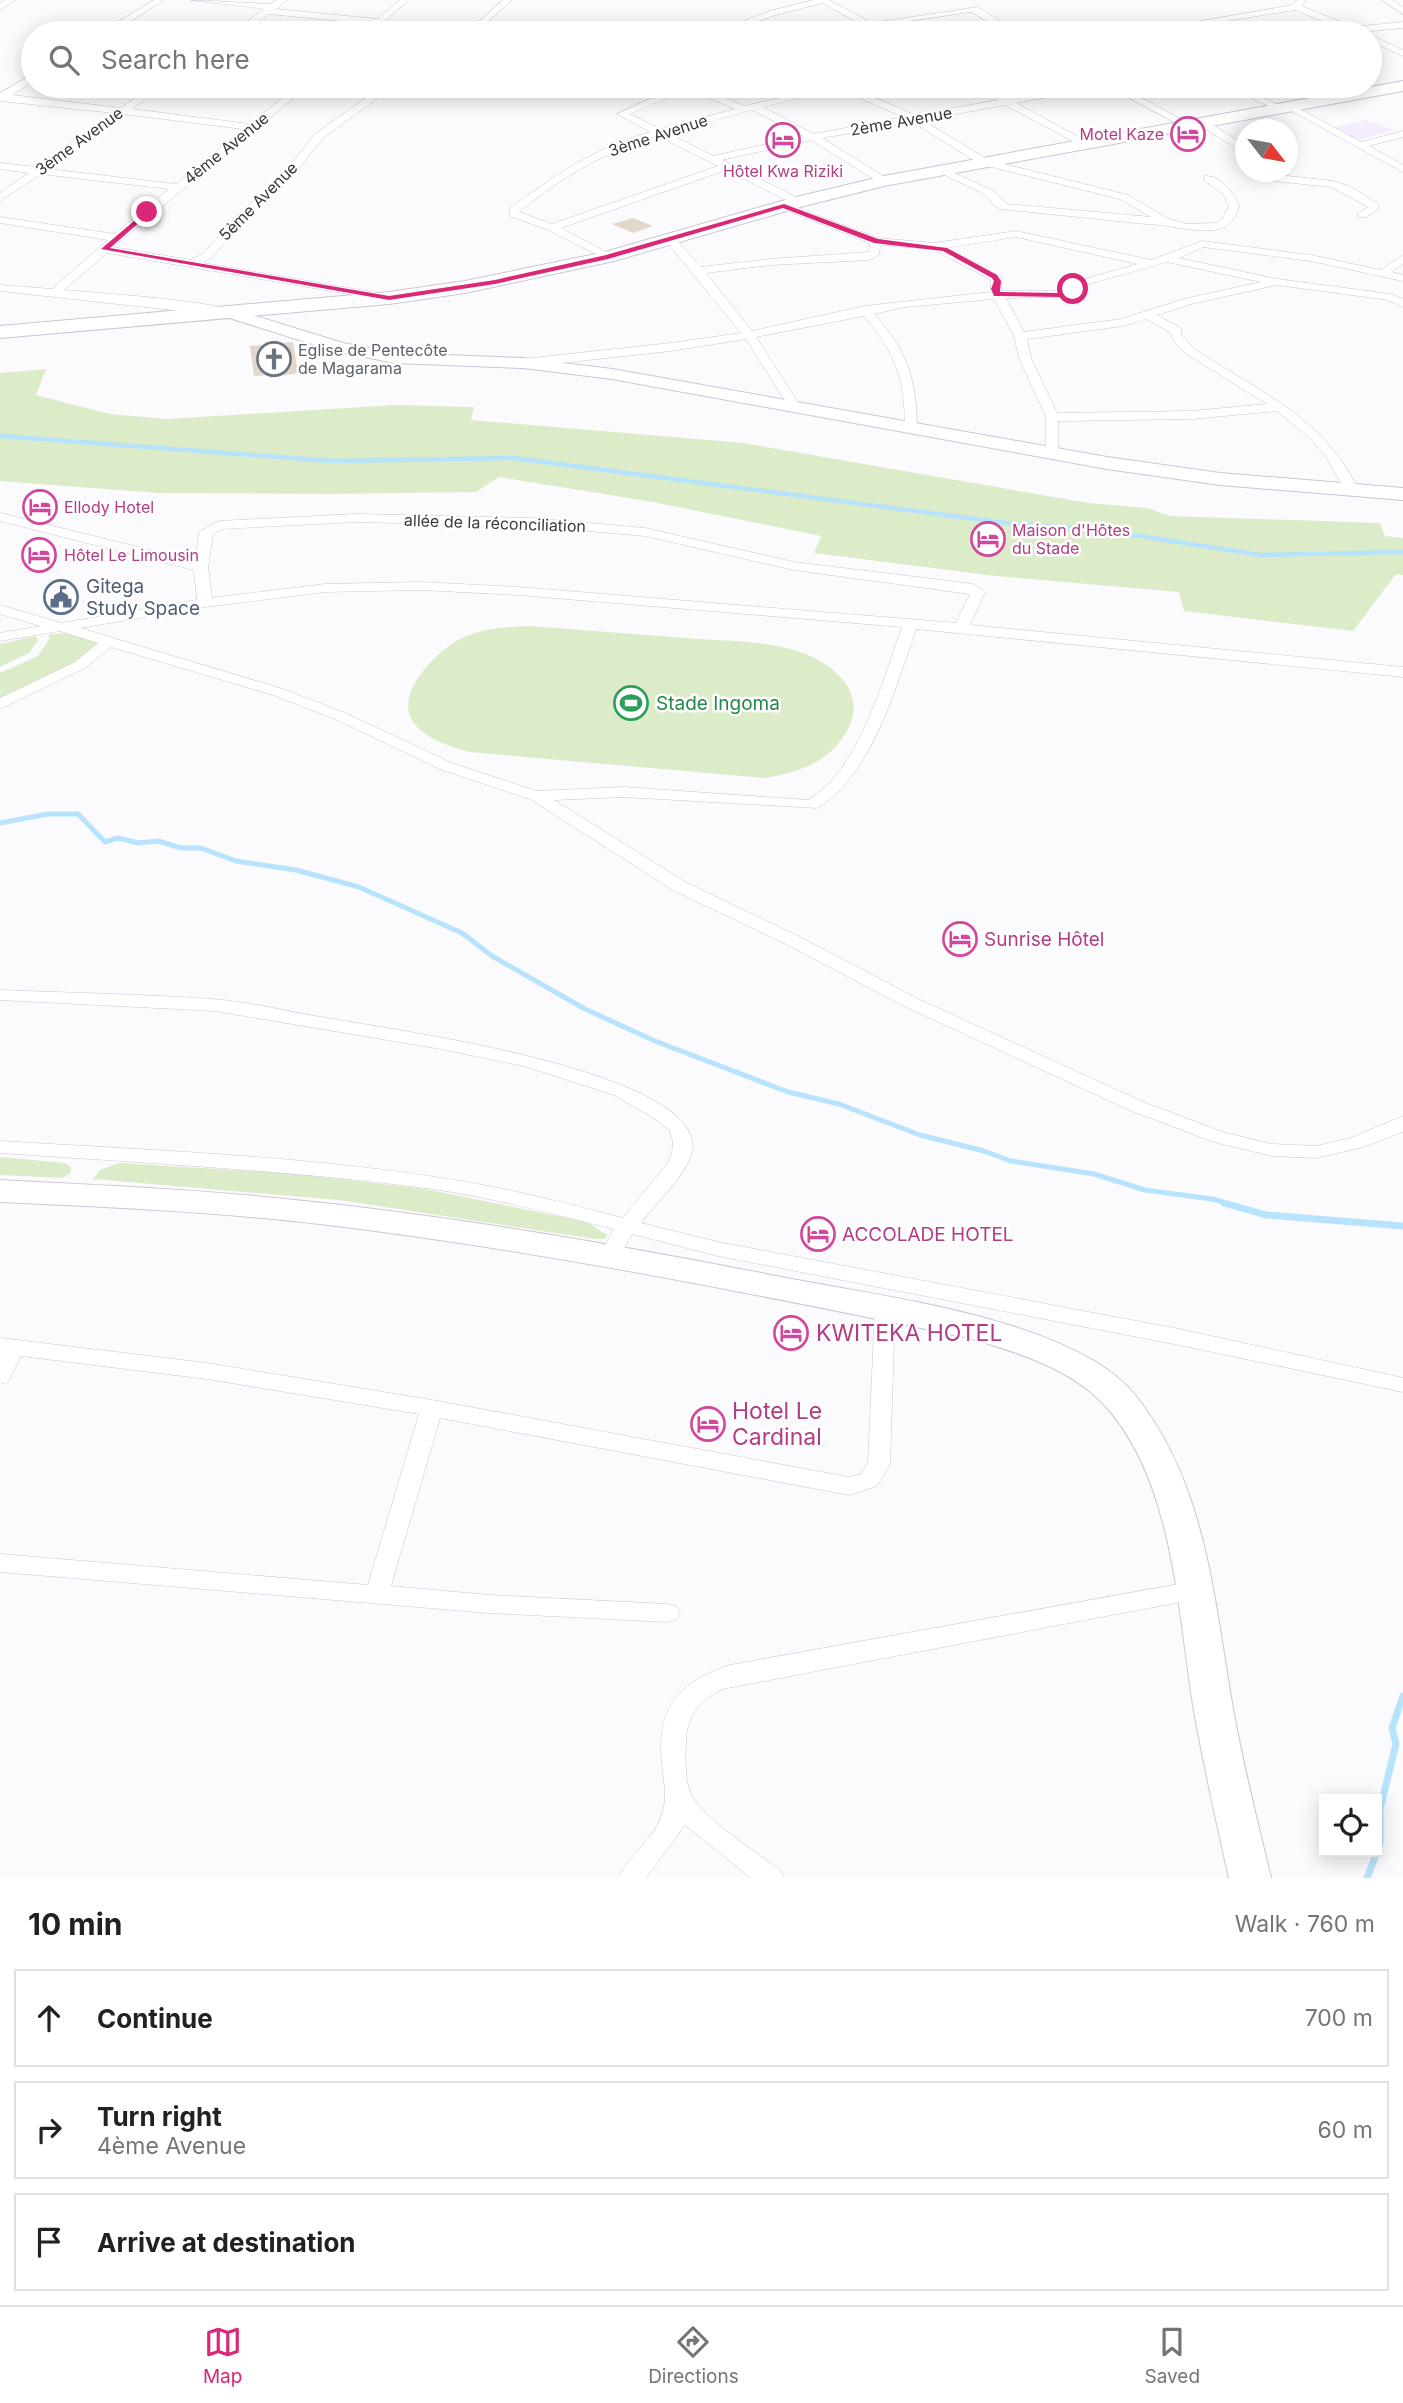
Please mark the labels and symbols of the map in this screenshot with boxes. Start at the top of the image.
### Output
street label: 2ème Avenue [848,102,954,140]
street label: 3ème Avenue [31,103,127,179]
street label: 4ème Avenue [179,108,273,188]
street label: 3ème Avenue [606,110,710,160]
hotel icon: Motel Kaze [1169,115,1207,153]
north arrow [1235,119,1298,182]
hotel icon: Hôtel Kwa Riziki [764,121,802,159]
place label: Motel Kaze [1080,124,1164,144]
street label: 5ème Avenue [214,157,302,245]
place label: Hôtel Kwa Riziki [723,161,843,181]
route end [131,196,162,227]
route start [1057,273,1088,304]
church icon: Eglise de Pentecôte de Magarama [255,340,293,378]
place label: Eglise de Pentecôte de Magarama [298,340,448,378]
hotel icon: Ellody Hotel [21,488,59,526]
place label: Ellody Hotel [64,497,154,517]
street label: allée de la réconciliation [404,510,586,536]
hotel icon: Maison d'Hôtes du Stade [969,520,1007,558]
place label: Maison d'Hôtes du Stade [1012,520,1130,558]
hotel icon: Hôtel Le Limousin [20,536,58,574]
place label: Hôtel Le Limousin [64,545,199,565]
place label: Gitega Study Space [86,575,200,620]
public building icon: Gitega Study Space [42,578,80,616]
sports icon: Stade Ingoma [612,684,650,722]
place label: Stade Ingoma [656,692,780,715]
hotel icon: Sunrise Hôtel [941,920,979,958]
place label: Sunrise Hôtel [984,928,1104,951]
hotel icon: ACCOLADE HOTEL [799,1215,837,1253]
place label: ACCOLADE HOTEL [842,1223,1014,1246]
hotel icon: KWITEKA HOTEL [772,1314,810,1352]
place label: KWITEKA HOTEL [816,1319,1002,1347]
place label: Hotel Le Cardinal [732,1397,822,1451]
hotel icon: Hotel Le Cardinal [689,1405,727,1443]

